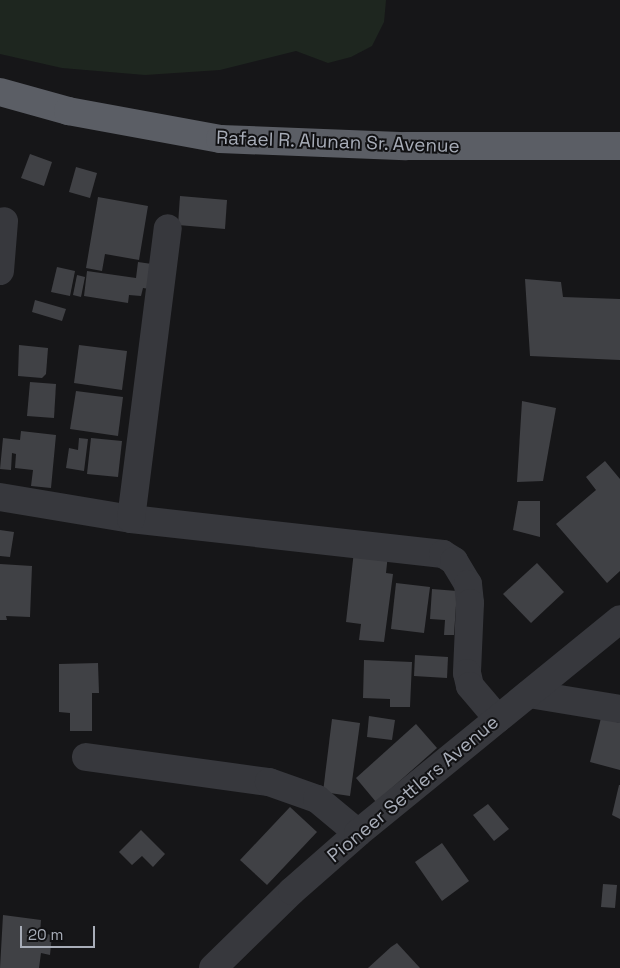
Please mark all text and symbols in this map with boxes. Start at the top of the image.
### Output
street label: Rafael R. Alunan Sr. Avenue [215,126,461,158]
street label: Pioneer Settlers Avenue [323,711,503,867]
scale bar [22,916,98,948]
text: 20 m [28,925,63,944]

